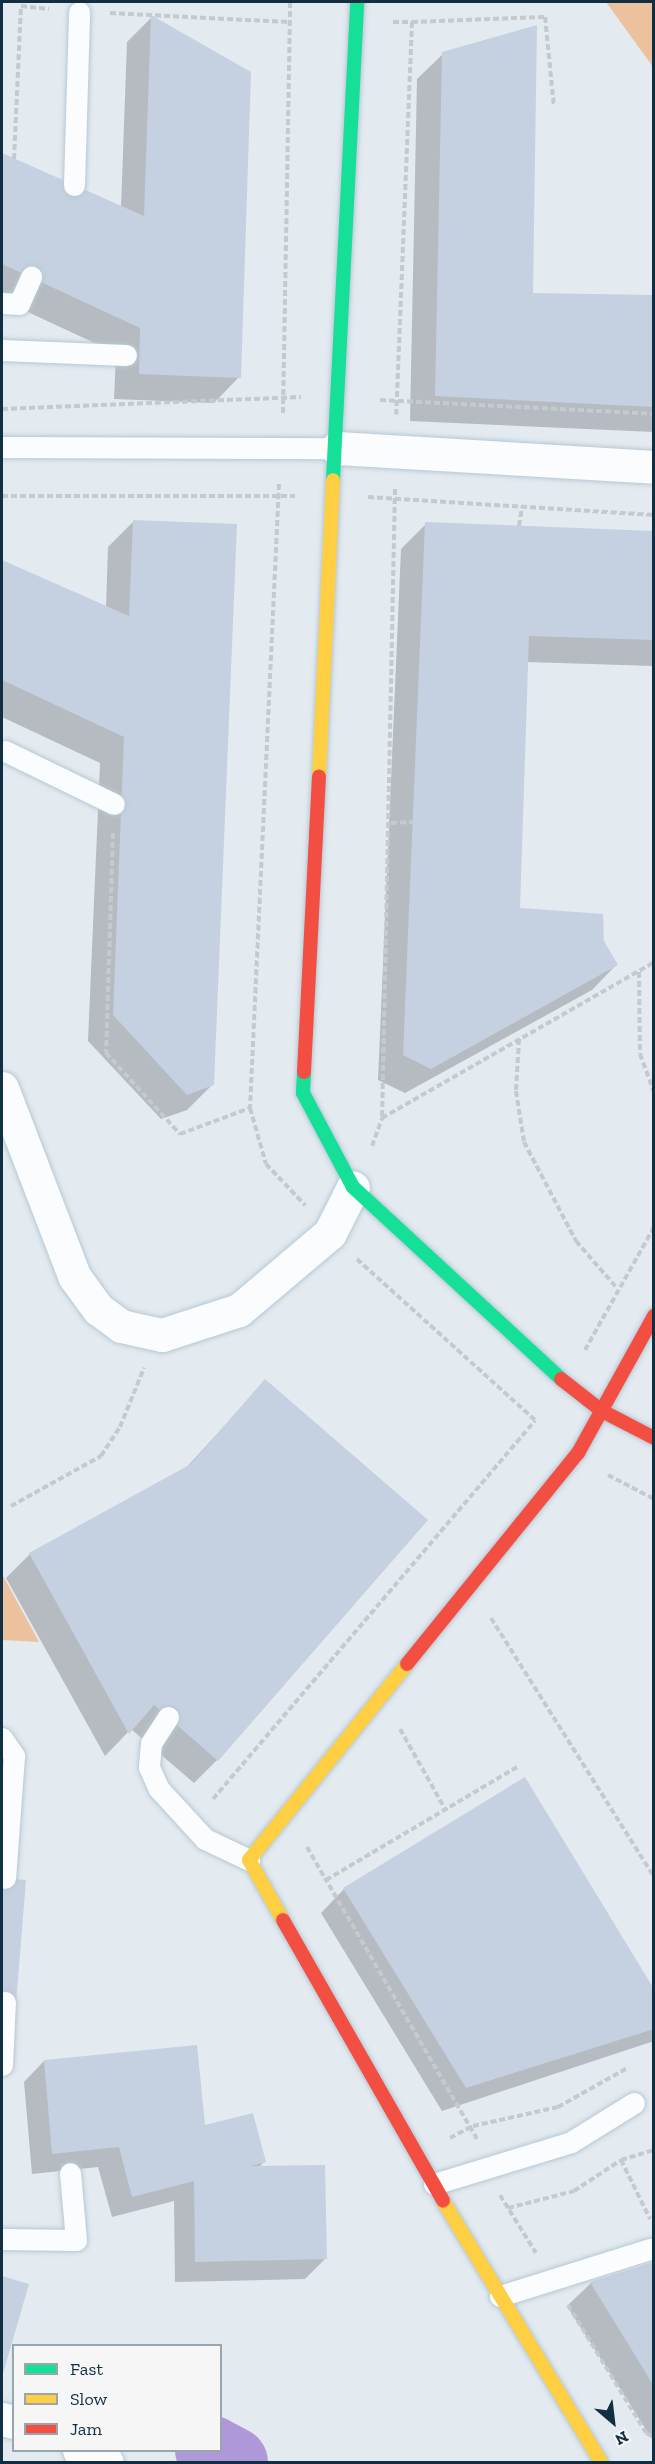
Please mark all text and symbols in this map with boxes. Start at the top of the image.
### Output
legend [12,2344,222,2452]
text: Fast [70,2358,103,2380]
text: Slow [70,2388,107,2410]
north arrow [583,2392,643,2452]
text: Jam [70,2418,102,2440]
text: N [612,2427,632,2450]

